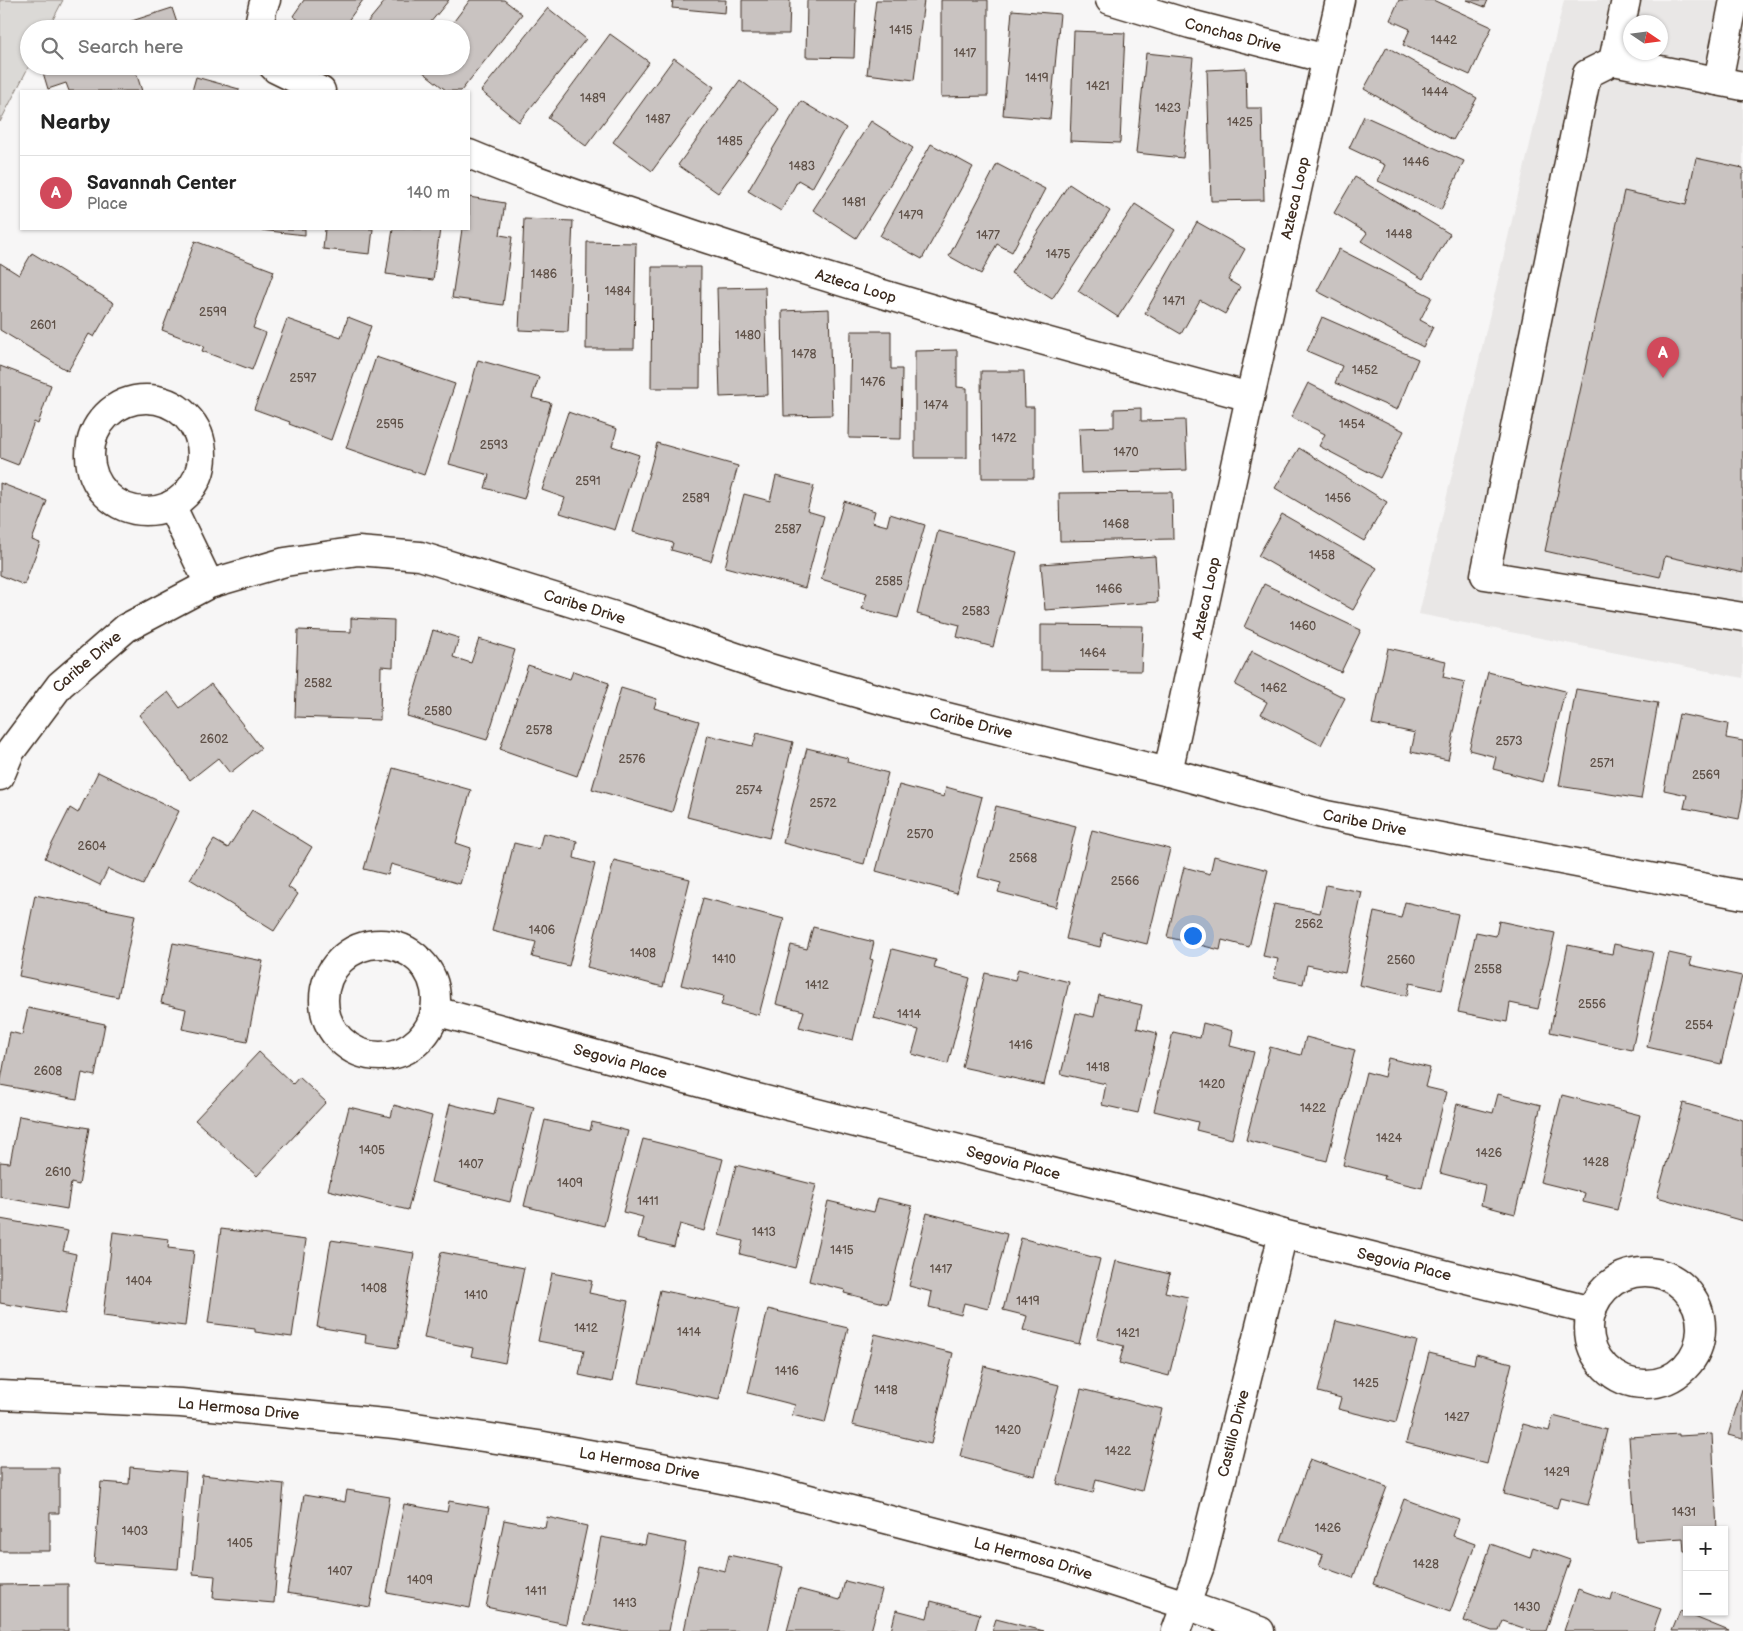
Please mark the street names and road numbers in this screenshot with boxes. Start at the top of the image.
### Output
street label: Conchas Drive [1183,14,1284,57]
street label: Azteca Loop [1277,155,1314,241]
street label: Azteca Loop [813,265,899,308]
street label: Azteca Loop [1188,555,1225,641]
street label: Caribe Drive [541,586,628,629]
street label: Caribe Drive [49,627,126,697]
street label: Caribe Drive [928,704,1015,743]
street label: Caribe Drive [1321,806,1408,840]
street label: Segovia Place [571,1040,669,1084]
street label: Segovia Place [964,1142,1062,1184]
street label: Segovia Place [1355,1244,1453,1286]
street label: Castillo Drive [1214,1388,1254,1479]
street label: La Hermosa Drive [177,1394,300,1425]
street label: La Hermosa Drive [578,1443,702,1484]
street label: La Hermosa Drive [972,1533,1095,1584]

